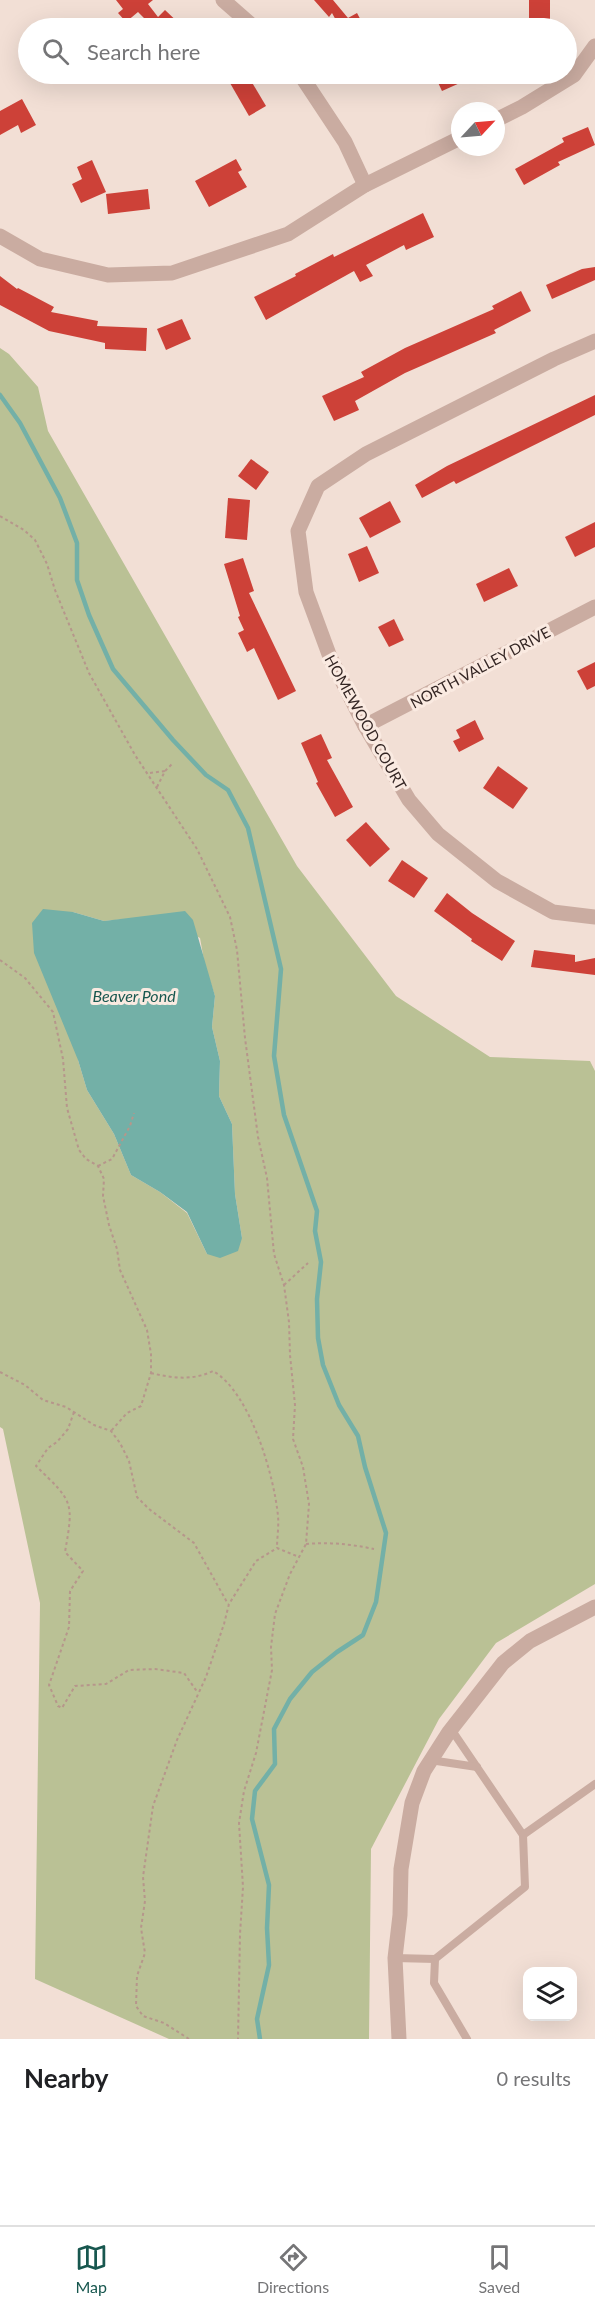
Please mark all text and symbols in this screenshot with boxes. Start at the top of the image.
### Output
search box [18,18,577,84]
icon: search [39,35,72,68]
text: Search here [87,38,200,65]
north arrow [451,102,505,156]
street label: NORTH VALLEY DRIVE [407,622,553,712]
street label: HOMEWOOD COURT [321,651,411,793]
water label: Beaver Pond [92,986,176,1005]
map controls [523,1967,577,2021]
button: layers [523,1967,577,2021]
text: Nearby [24,2062,109,2094]
text: 0 results [496,2066,571,2090]
tab: Map [75,2241,108,2296]
tab: Directions [257,2241,329,2296]
tab: Saved [479,2241,520,2296]

